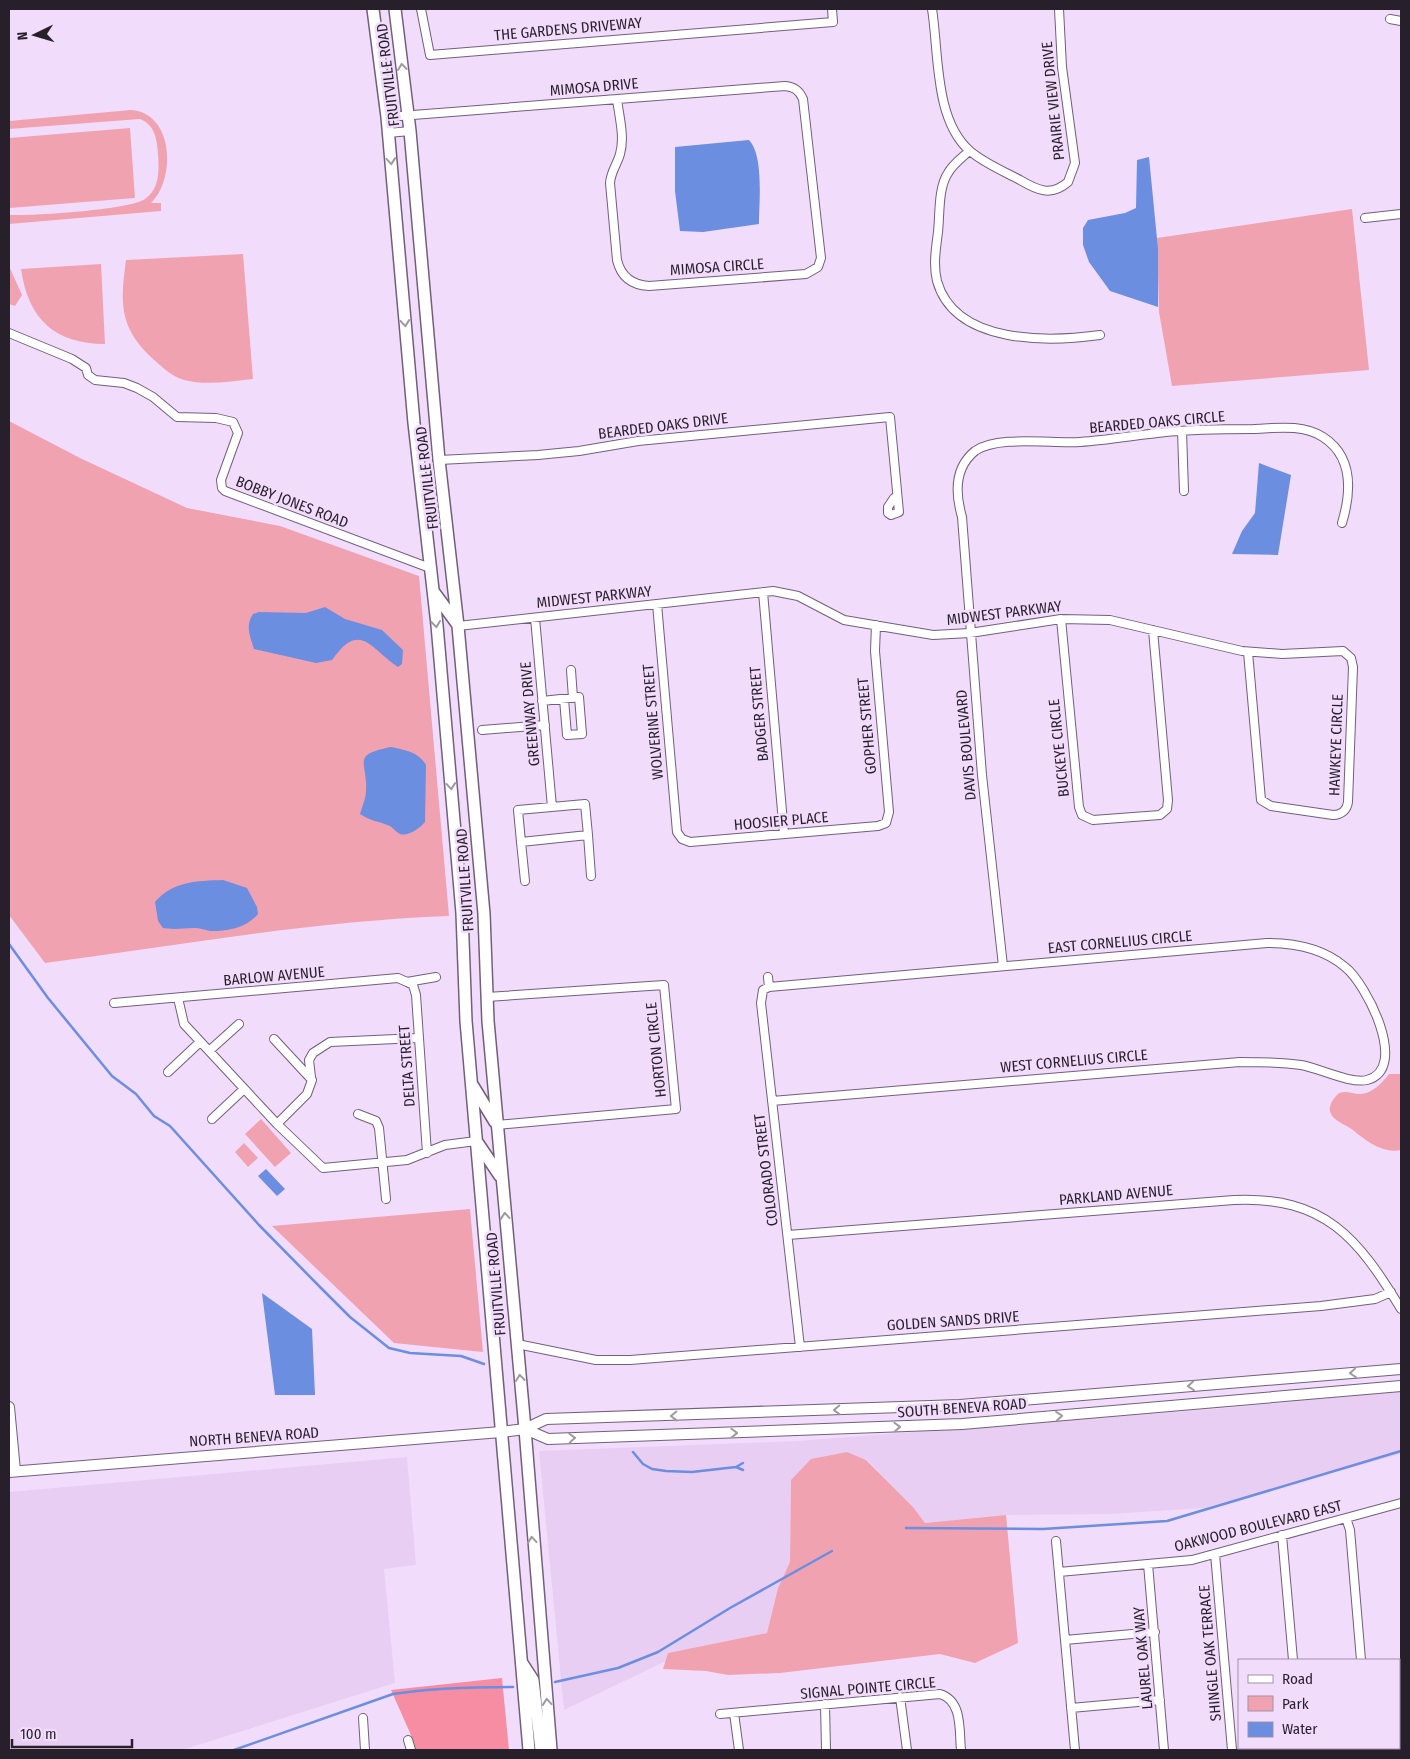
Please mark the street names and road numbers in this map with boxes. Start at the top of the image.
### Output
street label: THE GARDENS DRIVEWAY [493,14,643,44]
street label: FRUITVILLE ROAD [373,22,403,128]
street label: PRAIRIE VIEW DRIVE [1038,41,1068,161]
street label: MIMOSA DRIVE [549,74,639,100]
street label: MIMOSA CIRCLE [669,255,765,279]
street label: BEARDED OAKS CIRCLE [1088,407,1226,437]
street label: BEARDED OAKS DRIVE [597,409,729,443]
street label: FRUITVILLE ROAD [412,425,442,531]
street label: BOBBY JONES ROAD [233,472,351,532]
street label: MIDWEST PARKWAY [535,582,653,612]
street label: MIDWEST PARKWAY [945,597,1063,629]
street label: GREENWAY DRIVE [516,661,544,767]
street label: WOLVERINE STREET [639,663,667,781]
street label: BADGER STREET [746,666,772,762]
street label: GOPHER STREET [854,677,880,775]
street label: DAVIS BOULEVARD [952,689,980,801]
street label: HAWKEYE CIRCLE [1325,694,1347,796]
street label: BUCKEYE CIRCLE [1045,698,1073,798]
street label: HOOSIER PLACE [733,808,829,834]
street label: FRUITVILLE ROAD [452,828,478,932]
street label: EAST CORNELIUS CIRCLE [1047,927,1193,957]
street label: BARLOW AVENUE [223,963,325,989]
street label: HORTON CIRCLE [642,1001,670,1099]
street label: DELTA STREET [395,1024,419,1108]
street label: WEST CORNELIUS CIRCLE [1000,1046,1148,1076]
street label: COLORADO STREET [750,1113,782,1227]
street label: PARKLAND AVENUE [1058,1181,1174,1209]
street label: FRUITVILLE ROAD [483,1232,509,1336]
street label: GOLDEN SANDS DRIVE [886,1307,1020,1335]
street label: SOUTH BENEVA ROAD [897,1395,1027,1421]
street label: NORTH BENEVA ROAD [188,1423,320,1451]
street label: OAKWOOD BOULEVARD EAST [1172,1496,1344,1556]
street label: SHINGLE OAK TERRACE [1195,1584,1225,1722]
street label: LAUREL OAK WAY [1129,1605,1156,1710]
street label: SIGNAL POINTE CIRCLE [800,1673,936,1703]

